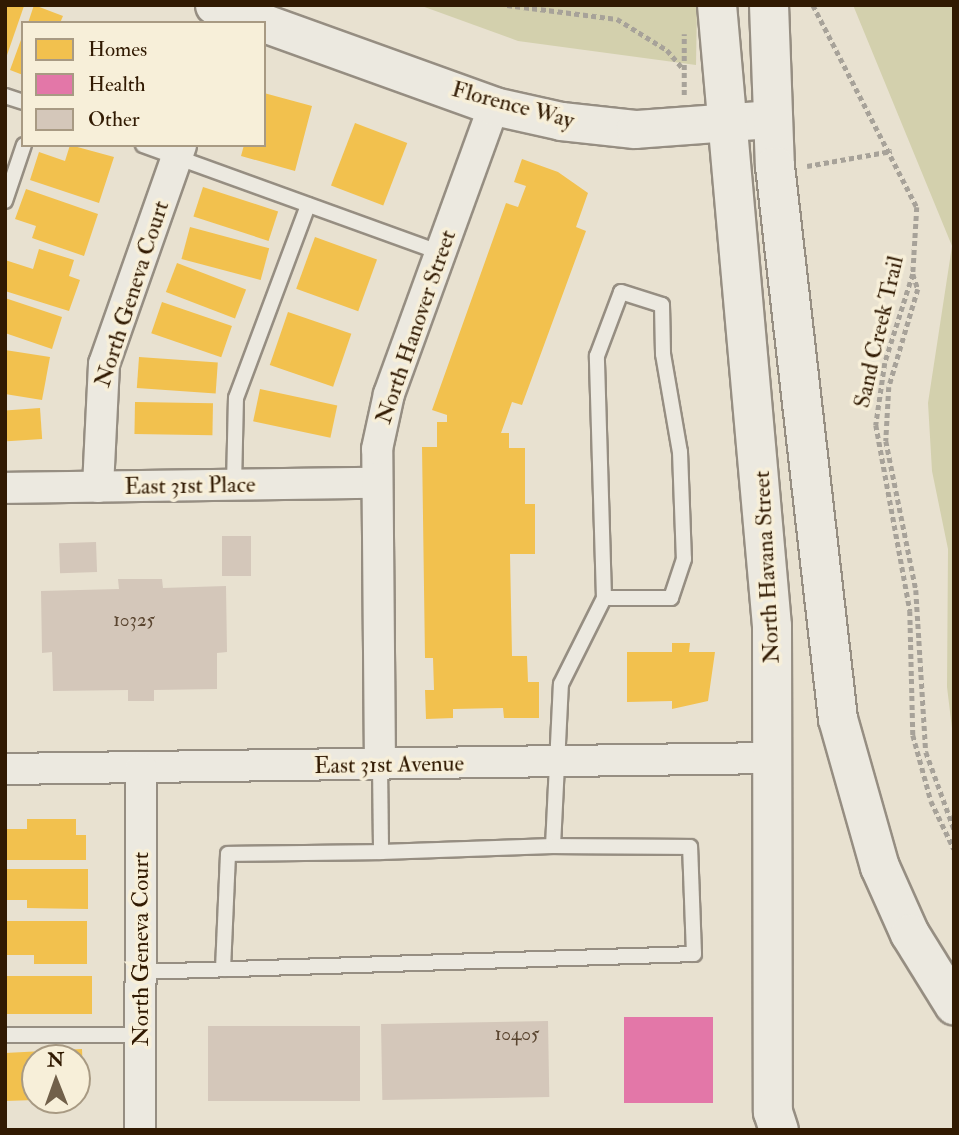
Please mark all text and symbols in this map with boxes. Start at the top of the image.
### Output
legend [21,21,266,147]
text: Homes [88,36,147,63]
text: Health [88,71,145,98]
street label: Florence Way [449,75,577,135]
text: Other [88,106,140,133]
street label: North Geneva Court [89,197,175,391]
street label: North Hanover Street [370,226,462,428]
street label: Sand Creek Trail [848,253,910,411]
street label: North Havana Street [748,470,786,664]
street label: East 31st Place [124,471,256,501]
house number: 10325 [113,610,155,632]
street label: East 31st Avenue [314,750,464,780]
street label: North Geneva Court [127,852,155,1046]
house number: 10405 [495,1024,539,1046]
north arrow [21,1044,91,1114]
text: N [47,1048,64,1072]

